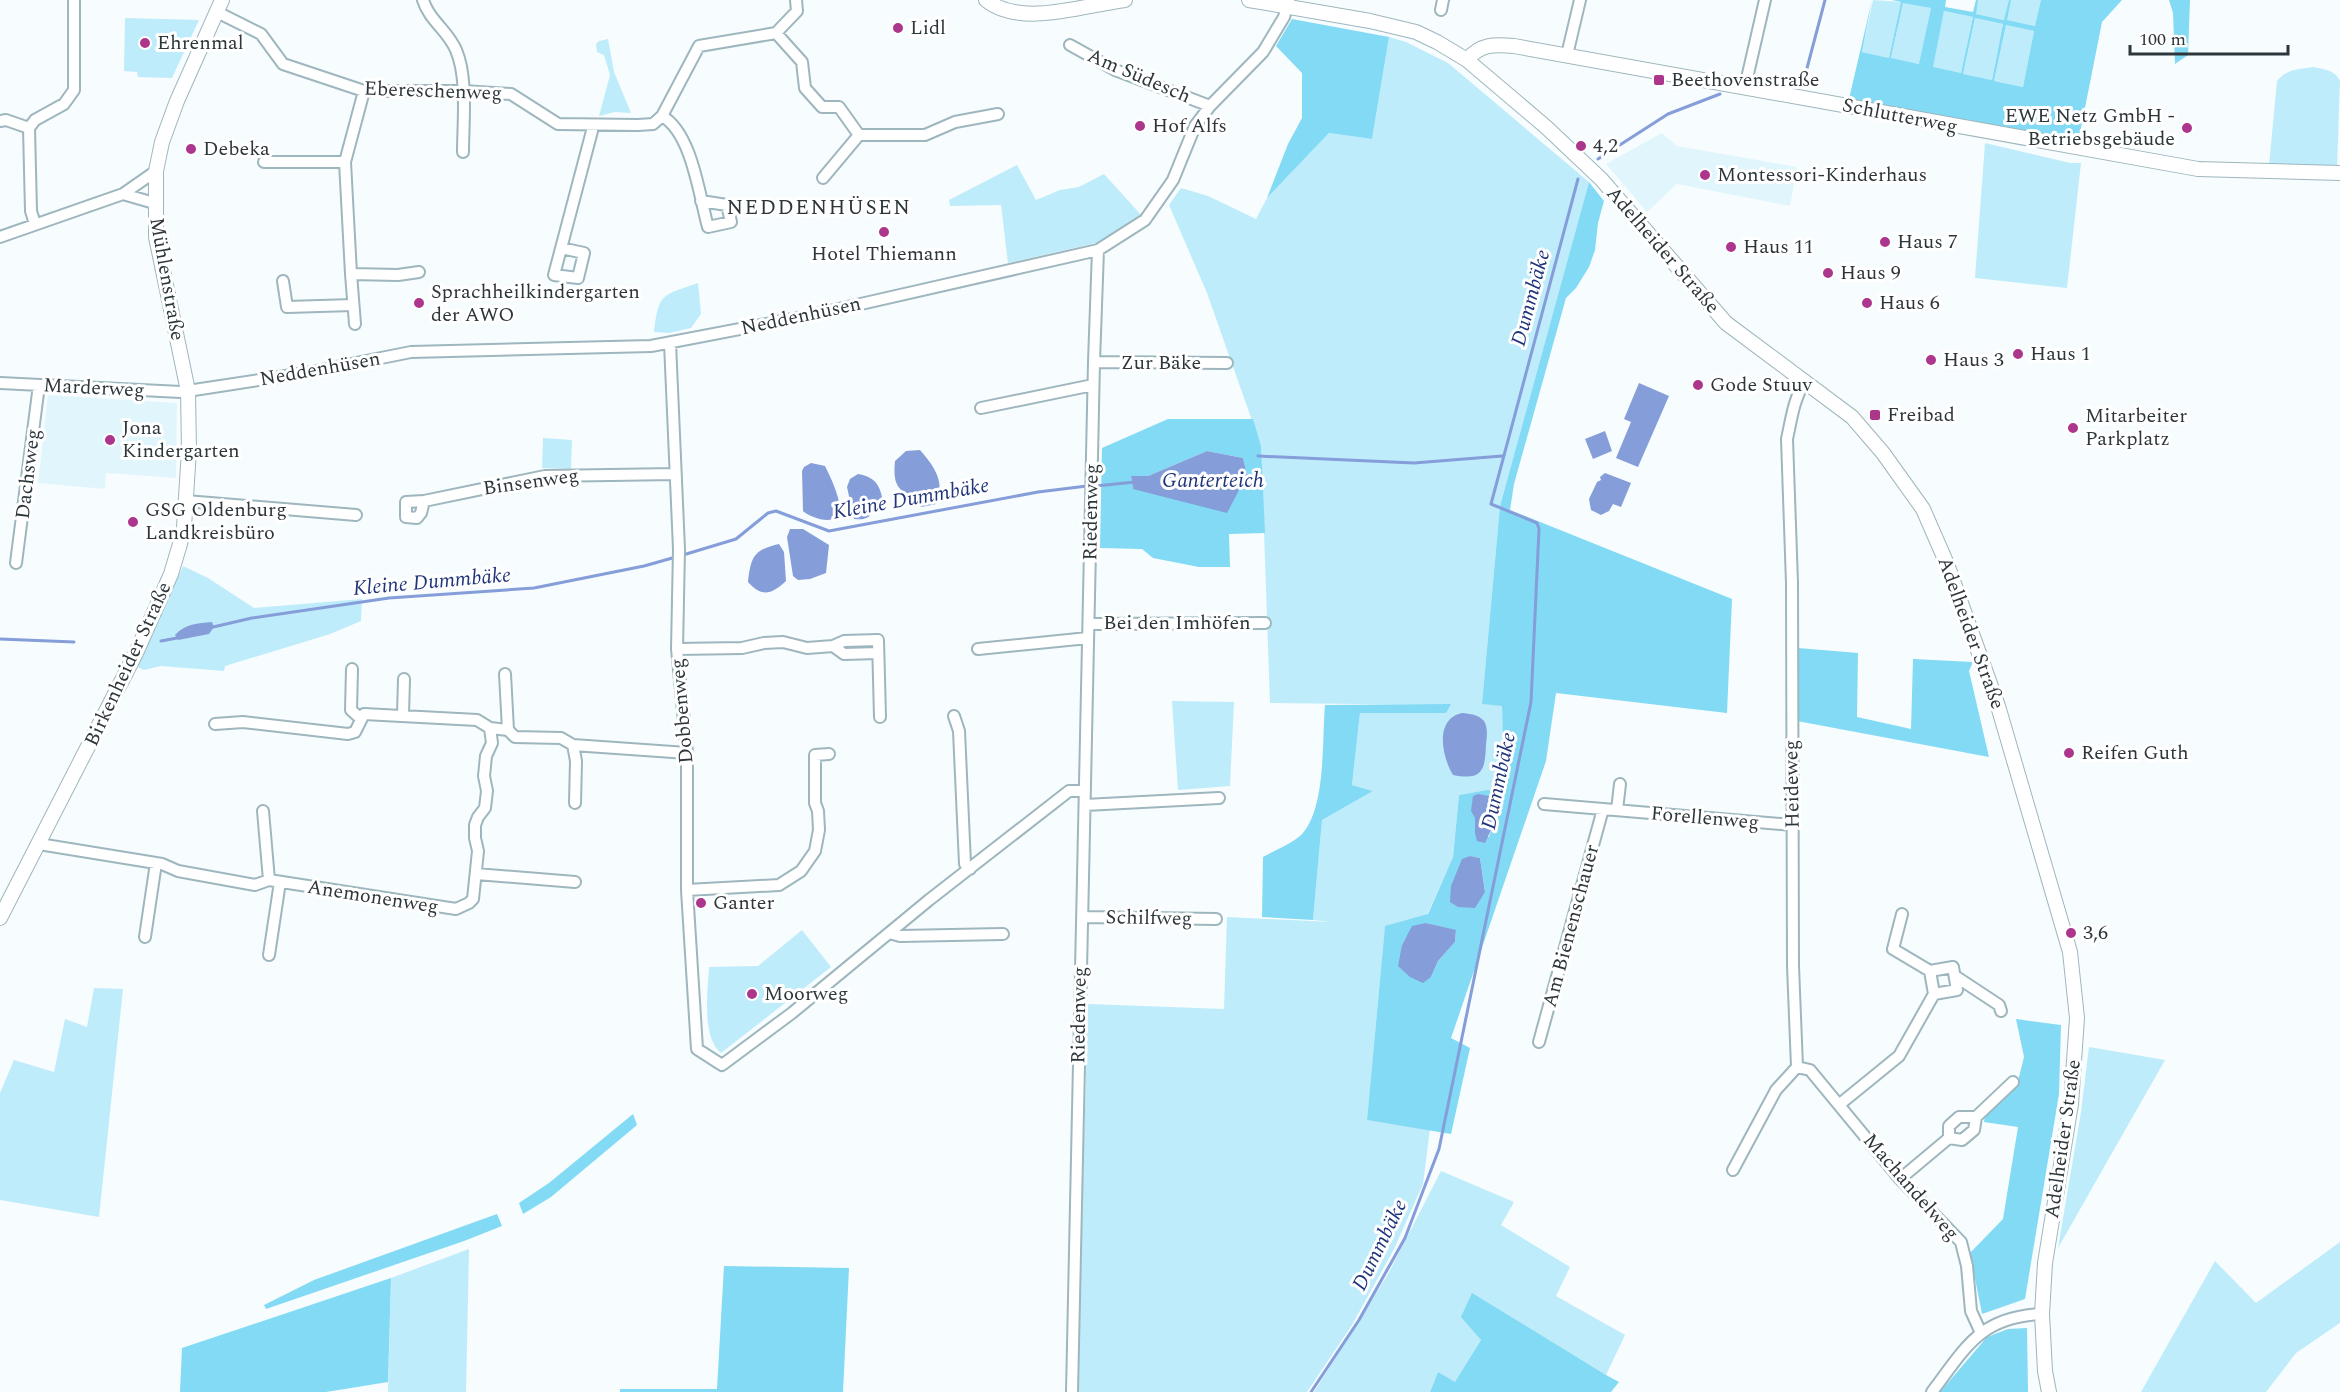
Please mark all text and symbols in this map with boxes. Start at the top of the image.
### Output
place label: Lidl [910,13,946,43]
scale bar [2130,18,2288,56]
marker: Lidl [891,21,905,35]
text: 100 m [2139,26,2186,53]
place label: Ehrenmal [157,28,244,58]
marker: Ehrenmal [138,36,152,50]
street label: Am Südesch [1083,41,1195,111]
place label: Beethovenstraße [1671,65,1820,95]
marker: Beethovenstraße [1652,73,1666,87]
street label: Ebereschenweg [363,74,503,108]
street label: Schlutterweg [1840,90,1960,142]
place label: EWE Netz GmbH - Betriebsgebäude [2005,101,2175,154]
place label: Hof Alfs [1152,111,1227,141]
marker: Hof Alfs [1133,119,1147,133]
marker: EWE Netz GmbH - Betriebsgebäude [2180,121,2194,135]
place label: 4,2 [1593,131,1618,161]
place label: Debeka [203,134,270,164]
marker: 4,2 [1574,139,1588,153]
marker: Debeka [184,142,198,156]
place label: Montessori-Kinderhaus [1717,160,1927,190]
marker: Montessori-Kinderhaus [1698,168,1712,182]
street label: Adelheider Straße [1599,180,1727,320]
district label: NEDDENHÜSEN [726,192,912,224]
street label: Mühlenstraße [141,215,193,343]
marker: Hotel Thiemann [877,225,891,239]
place label: Haus 7 [1897,227,1958,257]
place label: Haus 11 [1743,232,1814,262]
marker: Haus 7 [1878,235,1892,249]
place label: Hotel Thiemann [811,239,957,269]
marker: Haus 11 [1724,240,1738,254]
water label: Dummbäke [1503,246,1559,350]
place label: Haus 9 [1840,258,1901,288]
marker: Haus 9 [1821,266,1835,280]
place label: Sprachheilkindergarten der AWO [431,277,640,330]
place label: Haus 6 [1879,288,1940,318]
street label: Neddenhüsen [738,289,864,343]
marker: Sprachheilkindergarten der AWO [412,296,426,310]
marker: Haus 6 [1860,296,1874,310]
place label: Haus 1 [2030,339,2091,369]
street label: Neddenhüsen [257,344,383,394]
place label: Haus 3 [1943,345,2004,375]
marker: Haus 1 [2011,347,2025,361]
street label: Zur Bäke [1121,348,1201,378]
marker: Haus 3 [1924,353,1938,367]
street label: Marderweg [43,370,145,406]
place label: Gode Stuuv [1710,370,1813,400]
marker: Gode Stuuv [1691,378,1705,392]
place label: Freibad [1887,400,1955,430]
place label: Mitarbeiter Parkplatz [2085,401,2187,454]
marker: Freibad [1868,408,1882,422]
place label: Jona Kindergarten [122,413,240,466]
marker: Mitarbeiter Parkplatz [2066,421,2080,435]
street label: Dachsweg [8,427,48,521]
marker: Jona Kindergarten [103,433,117,447]
street label: Binsenweg [481,460,581,504]
street label: Riedenweg [1075,463,1107,561]
water label: Ganterteich [1162,465,1264,497]
water label: Kleine Dummbäke [830,469,992,529]
place label: GSG Oldenburg Landkreisbüro [145,495,287,548]
marker: GSG Oldenburg Landkreisbüro [126,515,140,529]
street label: Adelheider Straße [1929,552,2013,714]
water label: Kleine Dummbäke [352,559,512,605]
street label: Birkenheider Straße [77,577,179,751]
street label: Bei den Imhöfen [1103,608,1251,638]
street label: Dobbenweg [662,657,702,765]
water label: Dummbäke [1473,729,1525,833]
place label: Reifen Guth [2081,738,2189,768]
street label: Heideweg [1776,739,1808,829]
marker: Reifen Guth [2062,746,2076,760]
street label: Forellenweg [1650,798,1760,838]
street label: Am Bienenschauer [1535,841,1607,1011]
street label: Anemonenweg [305,872,441,922]
place label: Ganter [713,888,775,918]
marker: Ganter [694,896,708,910]
street label: Schilfweg [1105,902,1193,934]
place label: 3,6 [2083,918,2108,948]
marker: 3,6 [2064,926,2078,940]
street label: Riedenweg [1063,966,1095,1064]
place label: Moorweg [764,979,848,1009]
marker: Moorweg [745,987,759,1001]
street label: Adelheider Straße [2037,1057,2089,1221]
street label: Machandelweg [1856,1127,1966,1247]
water label: Dummbäke [1344,1194,1416,1296]

